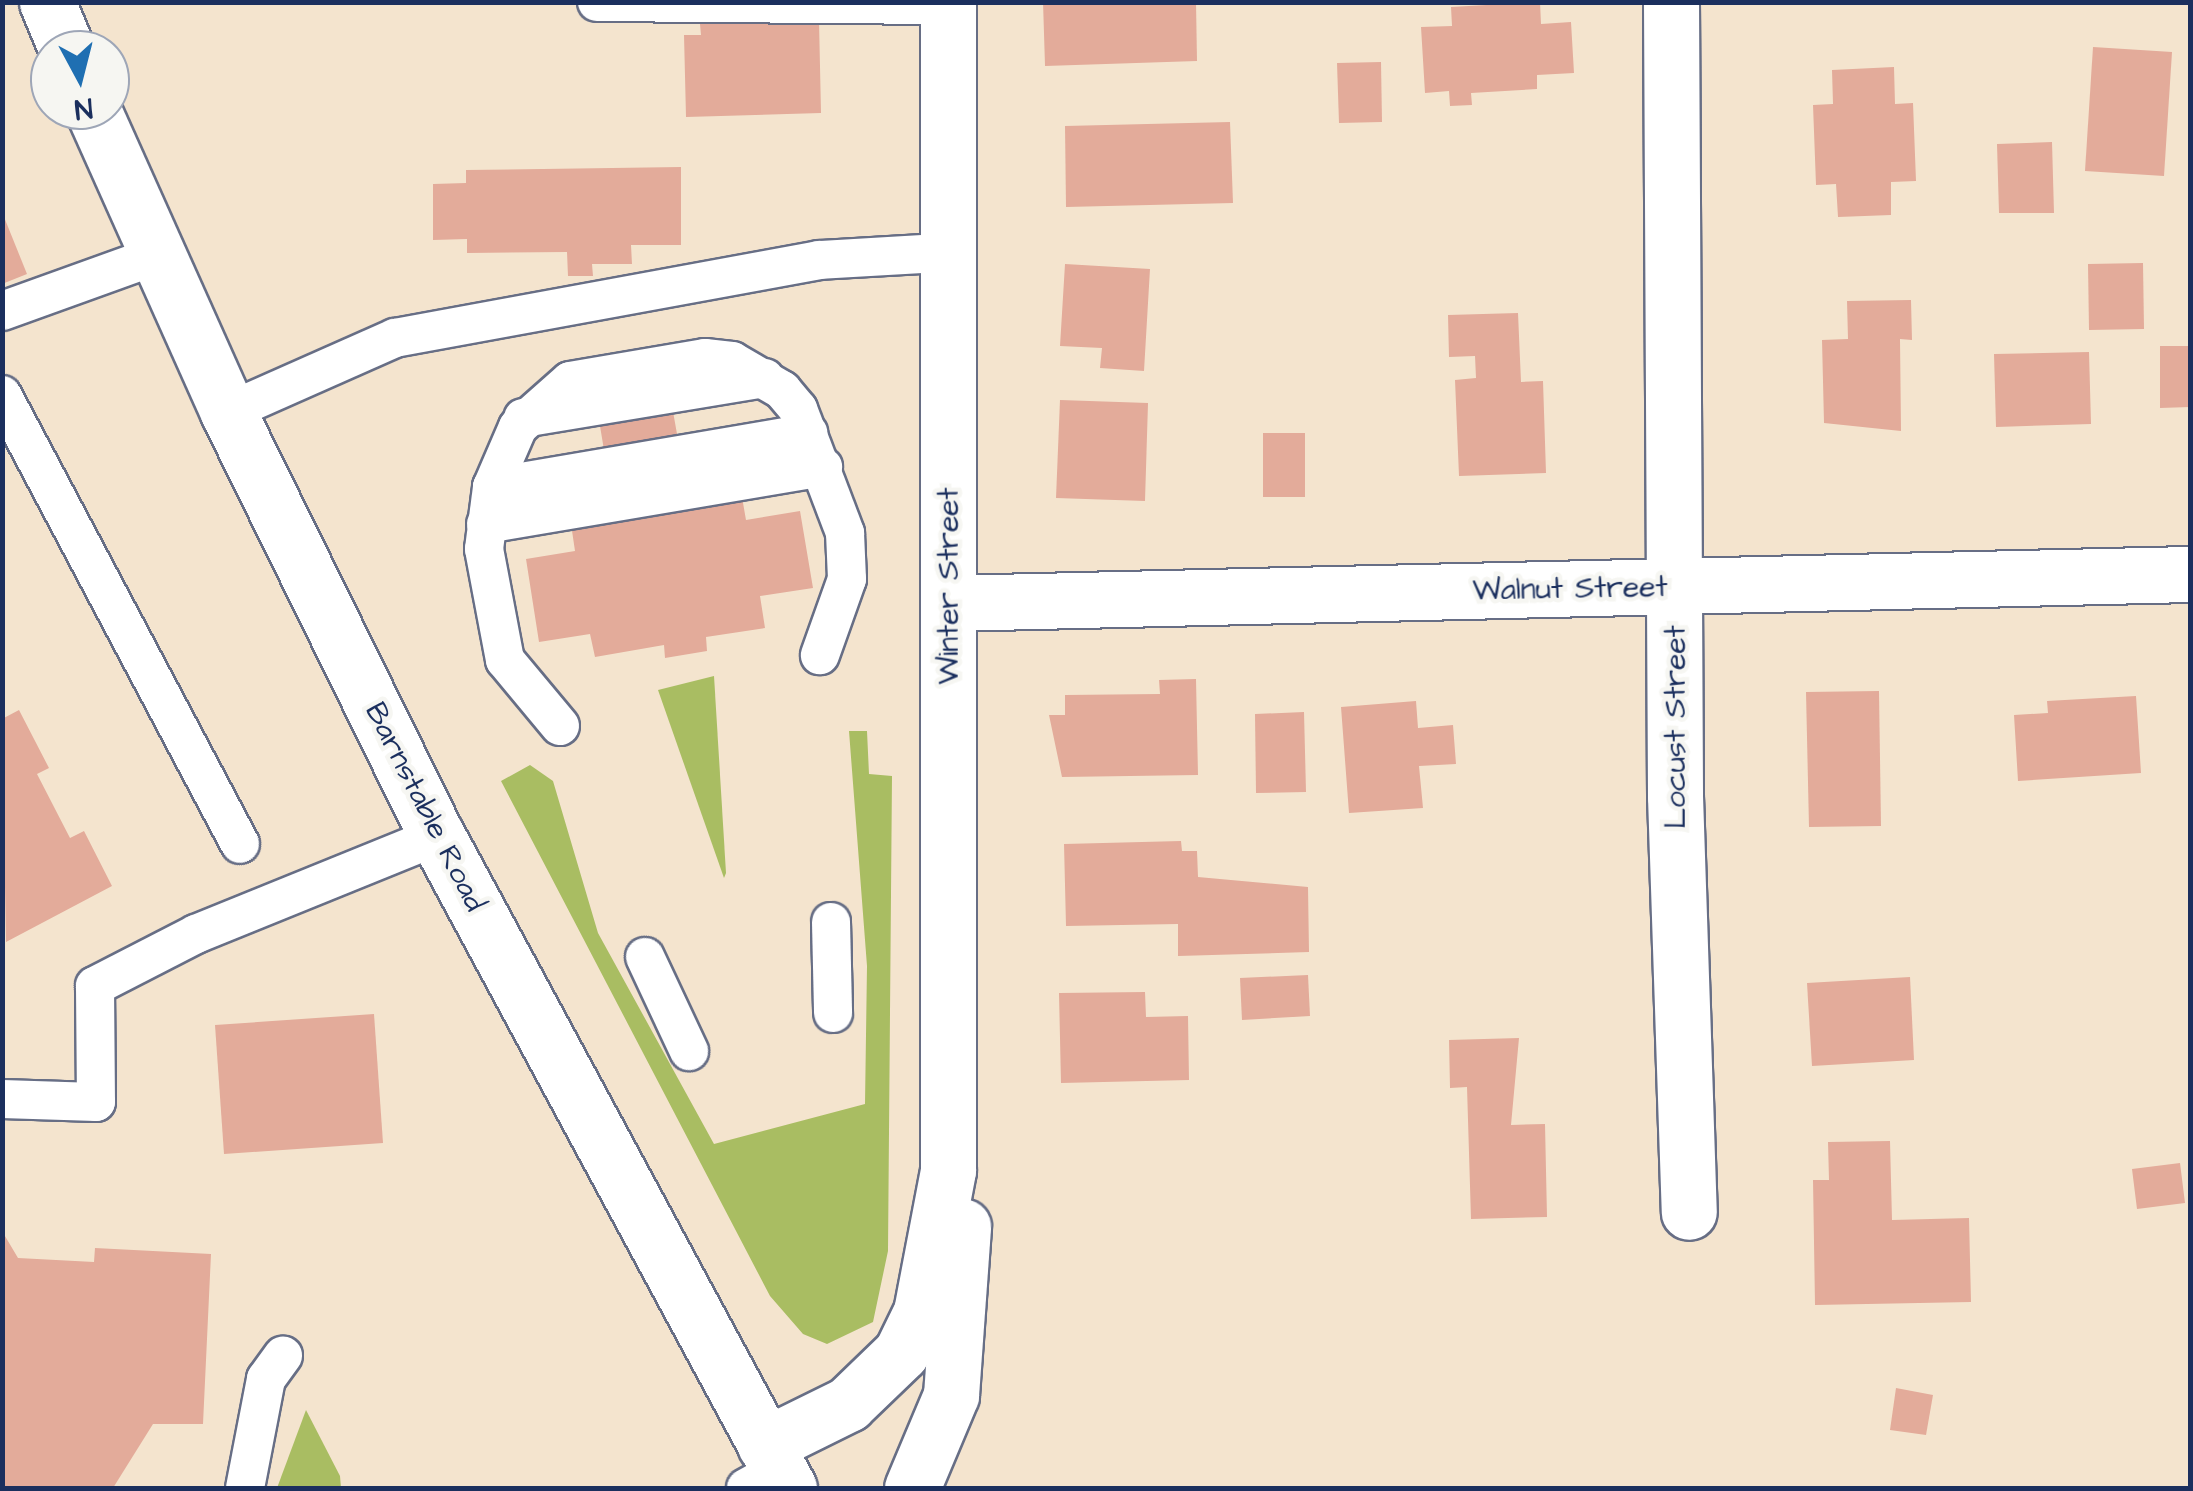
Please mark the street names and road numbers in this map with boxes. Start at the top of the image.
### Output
street label: Winter Street [931,487,967,685]
street label: Walnut Street [1472,569,1668,609]
street label: Locust Street [1658,625,1694,829]
street label: Barnstable Road [357,697,493,917]

